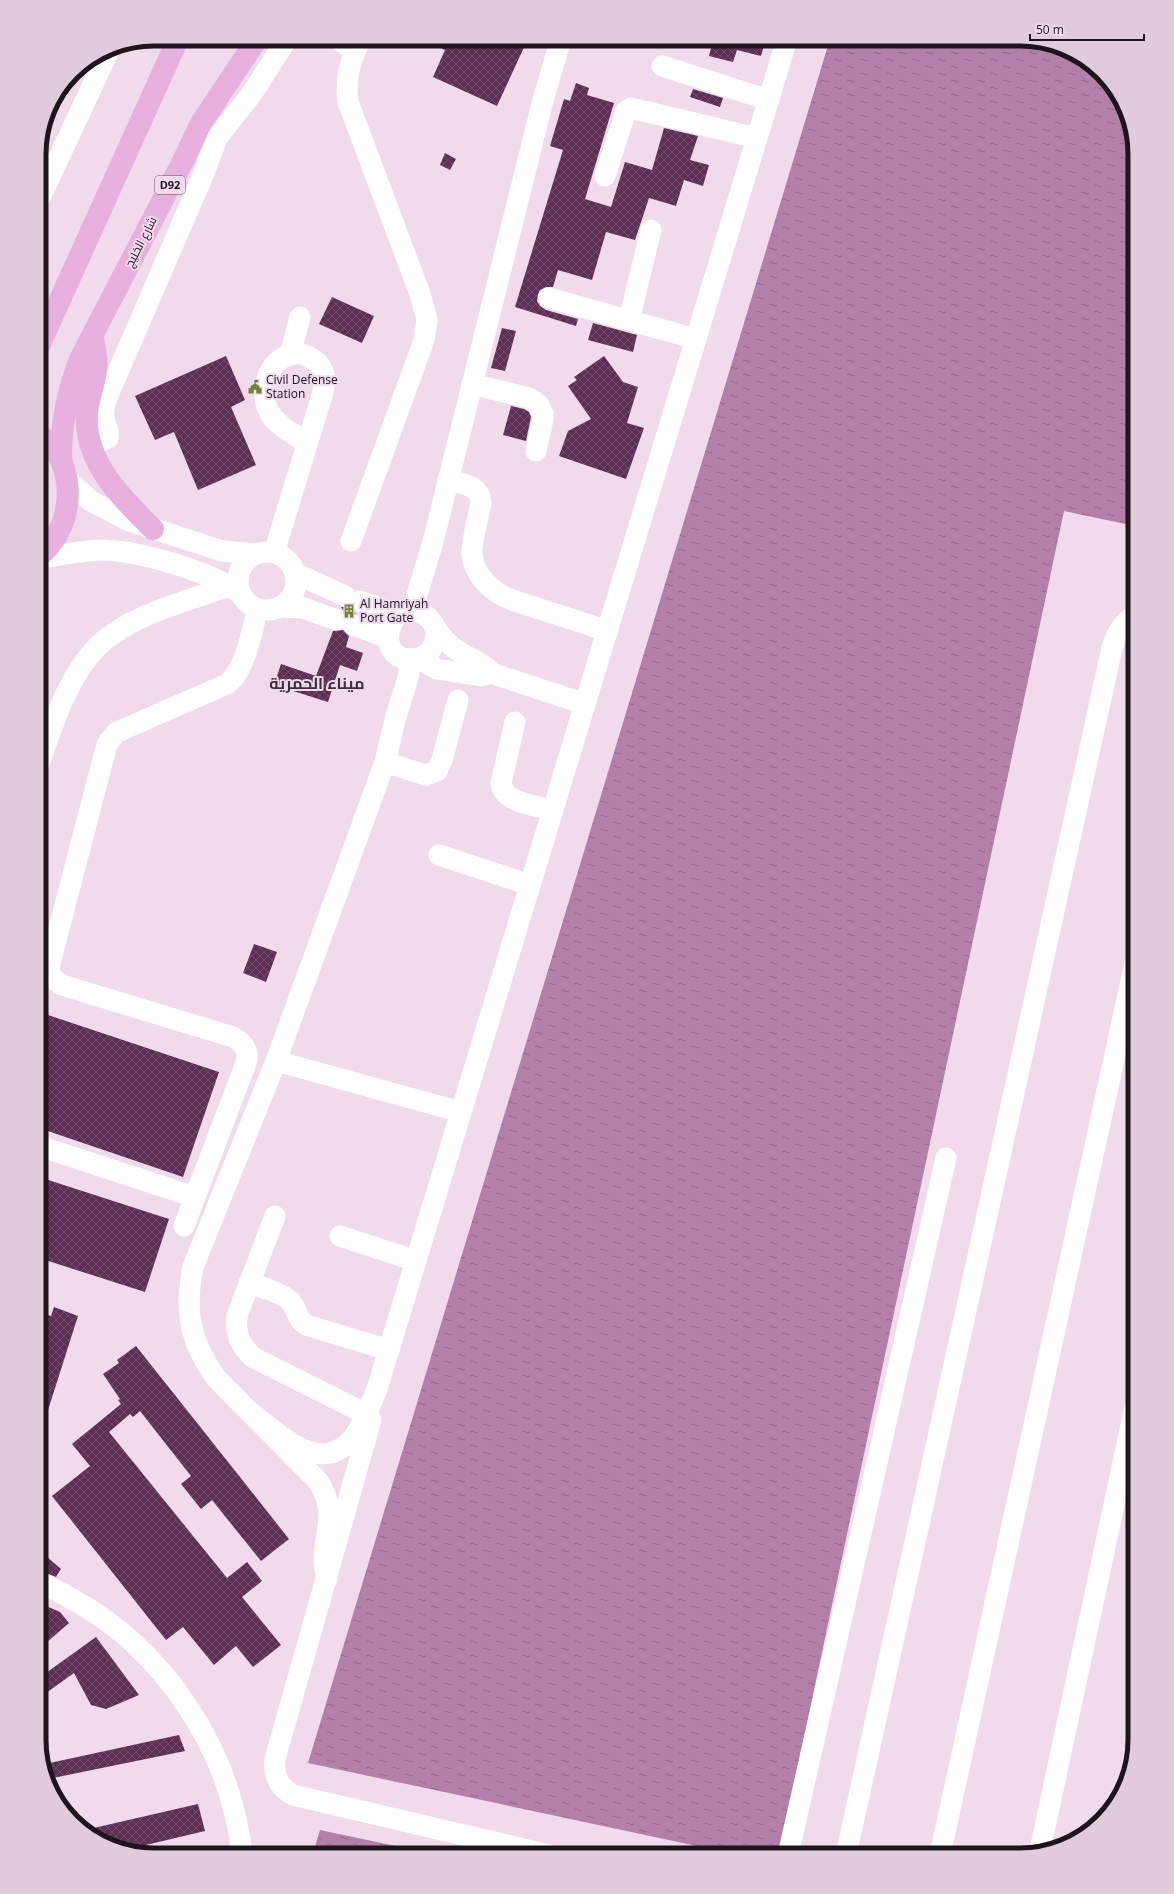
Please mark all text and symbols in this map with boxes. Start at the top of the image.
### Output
scale bar [1030,16,1144,42]
text: 50 m [1036,21,1064,38]
road number: D92 [155,176,185,194]
street label: شارع الخليج [121,213,161,270]
place label: Civil Defense Station [266,371,338,402]
public building icon: Civil Defense Station [247,379,263,395]
place label: Al Hamriyah Port Gate [360,595,428,626]
building icon: Al Hamriyah Port Gate [341,603,357,619]
district label: ميناء الحمرية [269,672,365,694]

